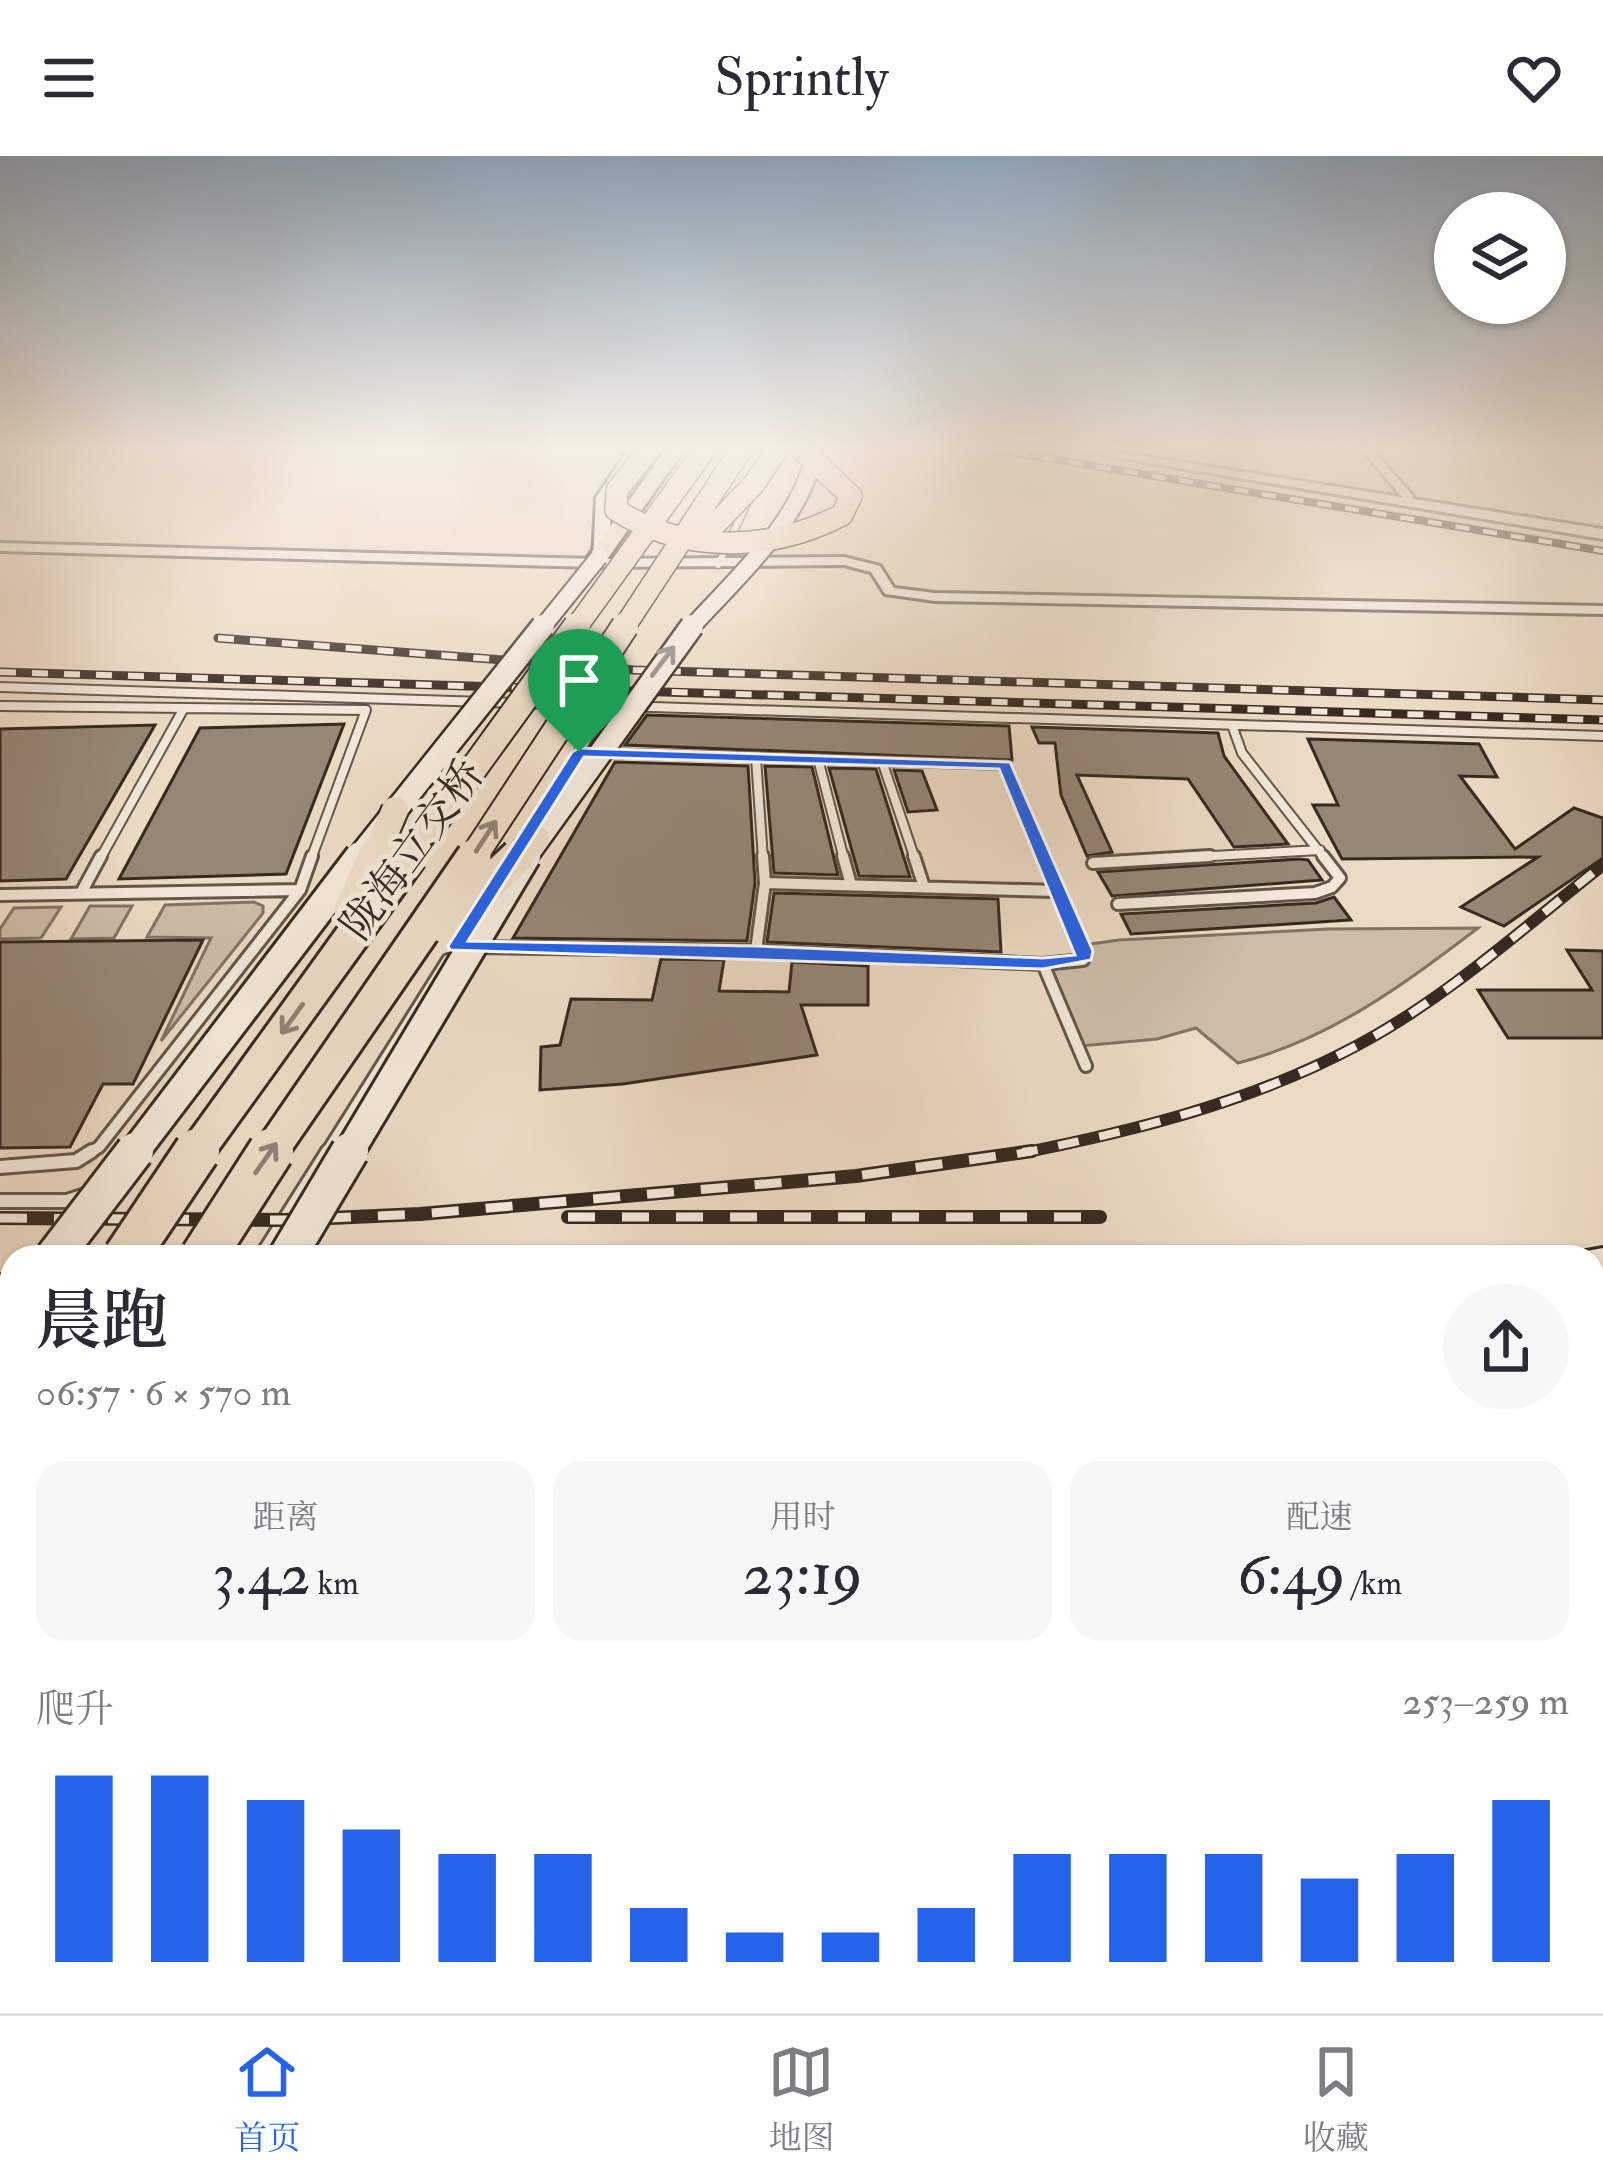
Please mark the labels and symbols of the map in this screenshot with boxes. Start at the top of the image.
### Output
pin [528,629,630,752]
one-way arrow [649,645,675,678]
street label: 陇海立交桥 [330,750,496,950]
one-way arrow [474,820,499,854]
one-way arrow [280,1002,306,1035]
one-way arrow [253,1142,278,1175]

